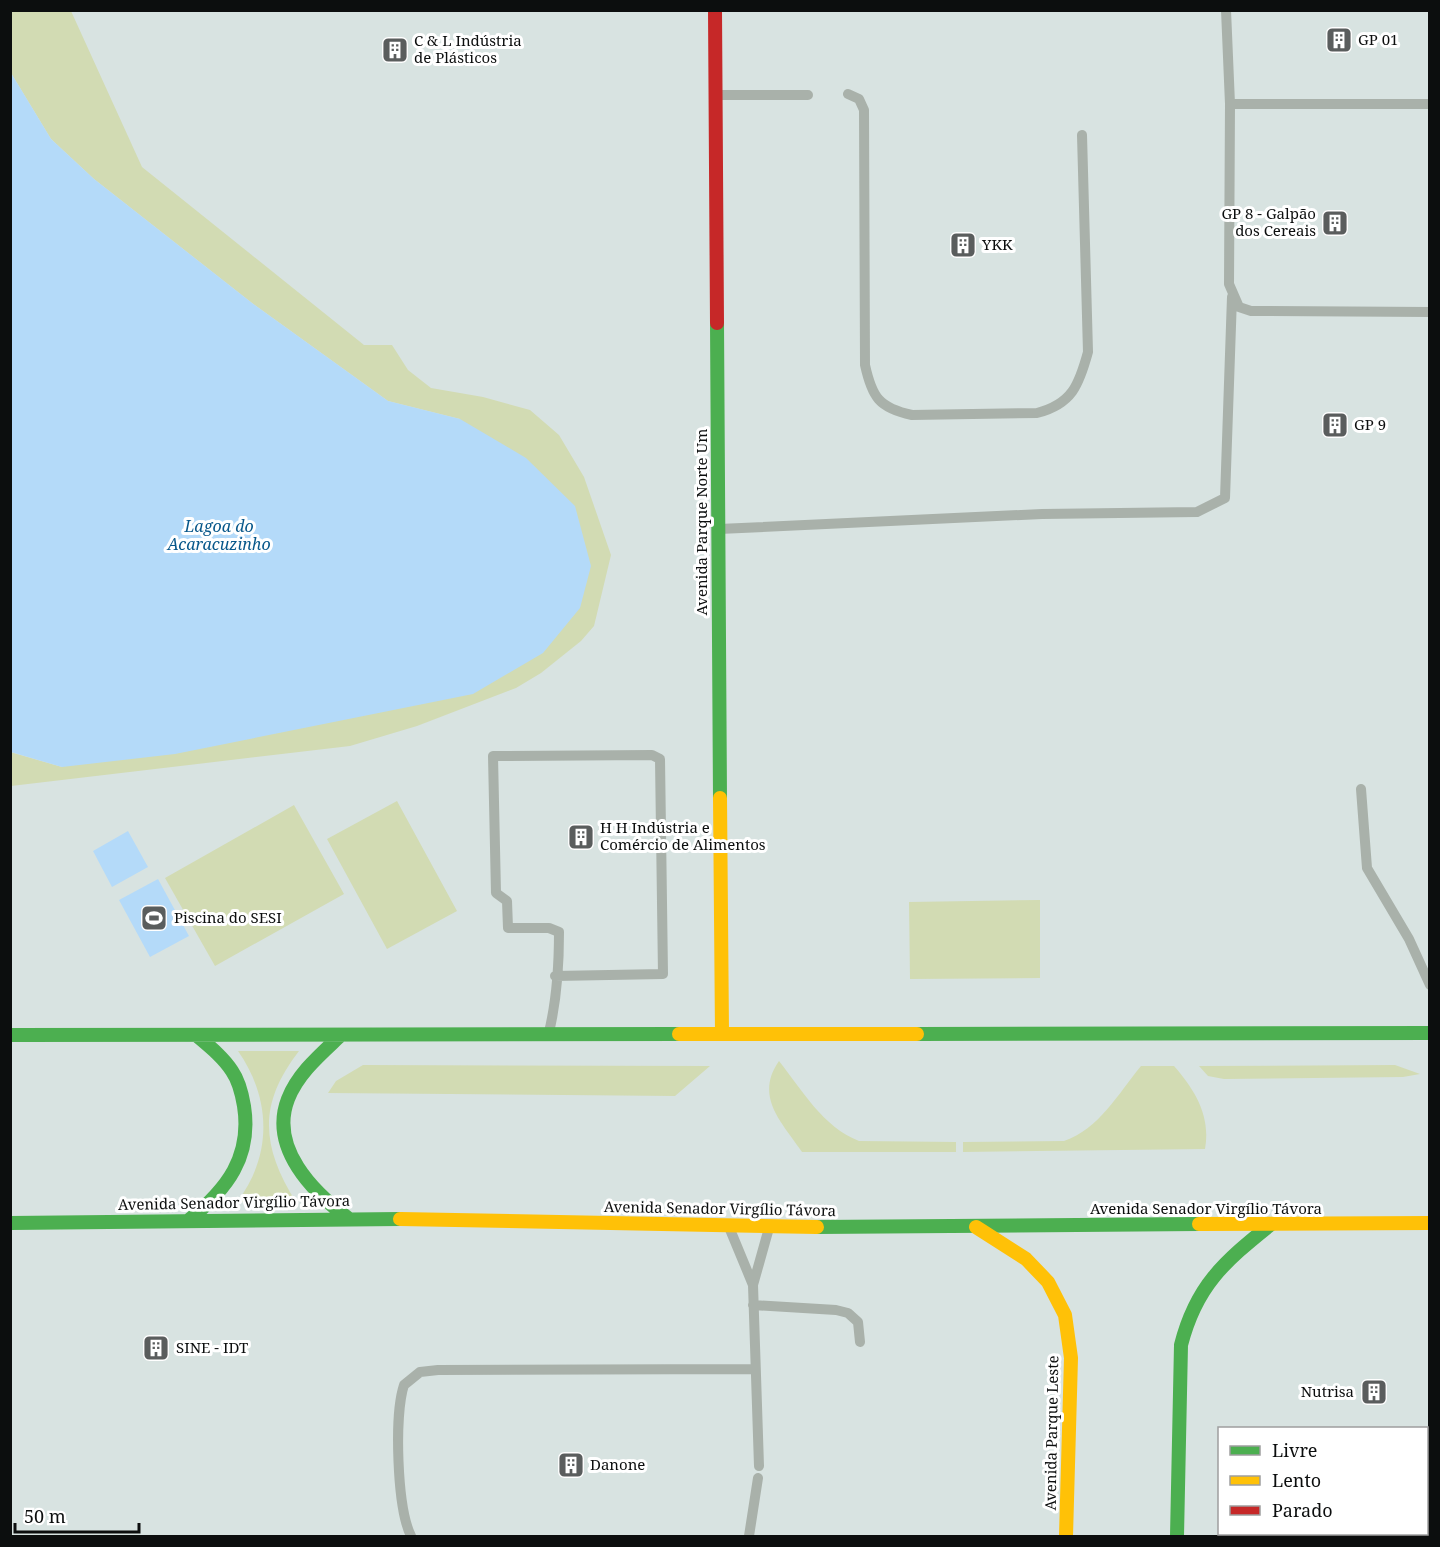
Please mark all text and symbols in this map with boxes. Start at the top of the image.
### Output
building icon: GP 01 [1324,25,1354,55]
place label: GP 01 [1358,29,1398,49]
place label: C & L Indústria de Plásticos [414,30,522,67]
building icon: C & L Indústria de Plásticos [380,35,410,65]
place label: GP 8 - Galpão dos Cereais [1221,203,1316,240]
building icon: GP 8 - Galpão dos Cereais [1320,208,1350,238]
building icon: YKK [948,230,978,260]
place label: YKK [981,234,1013,254]
building icon: GP 9 [1320,410,1350,440]
place label: GP 9 [1354,414,1386,434]
street label: Avenida Parque Norte Um [691,429,711,615]
water label: Lagoa do Acaracuzinho [166,515,271,555]
place label: H H Indústria e Comércio de Alimentos [600,817,766,854]
building icon: H H Indústria e Comércio de Alimentos [566,822,596,852]
sports icon: Piscina do SESI [139,903,169,933]
place label: Piscina do SESI [174,907,282,927]
street label: Avenida Senador Virgílio Távora [118,1190,350,1214]
street label: Avenida Senador Virgílio Távora [604,1196,836,1220]
street label: Avenida Senador Virgílio Távora [1090,1198,1322,1218]
building icon: SINE - IDT [141,1333,171,1363]
place label: SINE - IDT [176,1337,248,1357]
street label: Avenida Parque Leste [1040,1355,1062,1511]
building icon: Nutrisa [1359,1377,1389,1407]
place label: Nutrisa [1301,1381,1354,1401]
legend [1218,1427,1428,1535]
text: Livre [1272,1438,1318,1462]
building icon: Danone [556,1450,586,1480]
place label: Danone [590,1454,645,1474]
text: Lento [1272,1468,1321,1492]
scale bar [15,1496,140,1534]
text: Parado [1272,1498,1333,1522]
text: 50 m [24,1504,66,1528]

